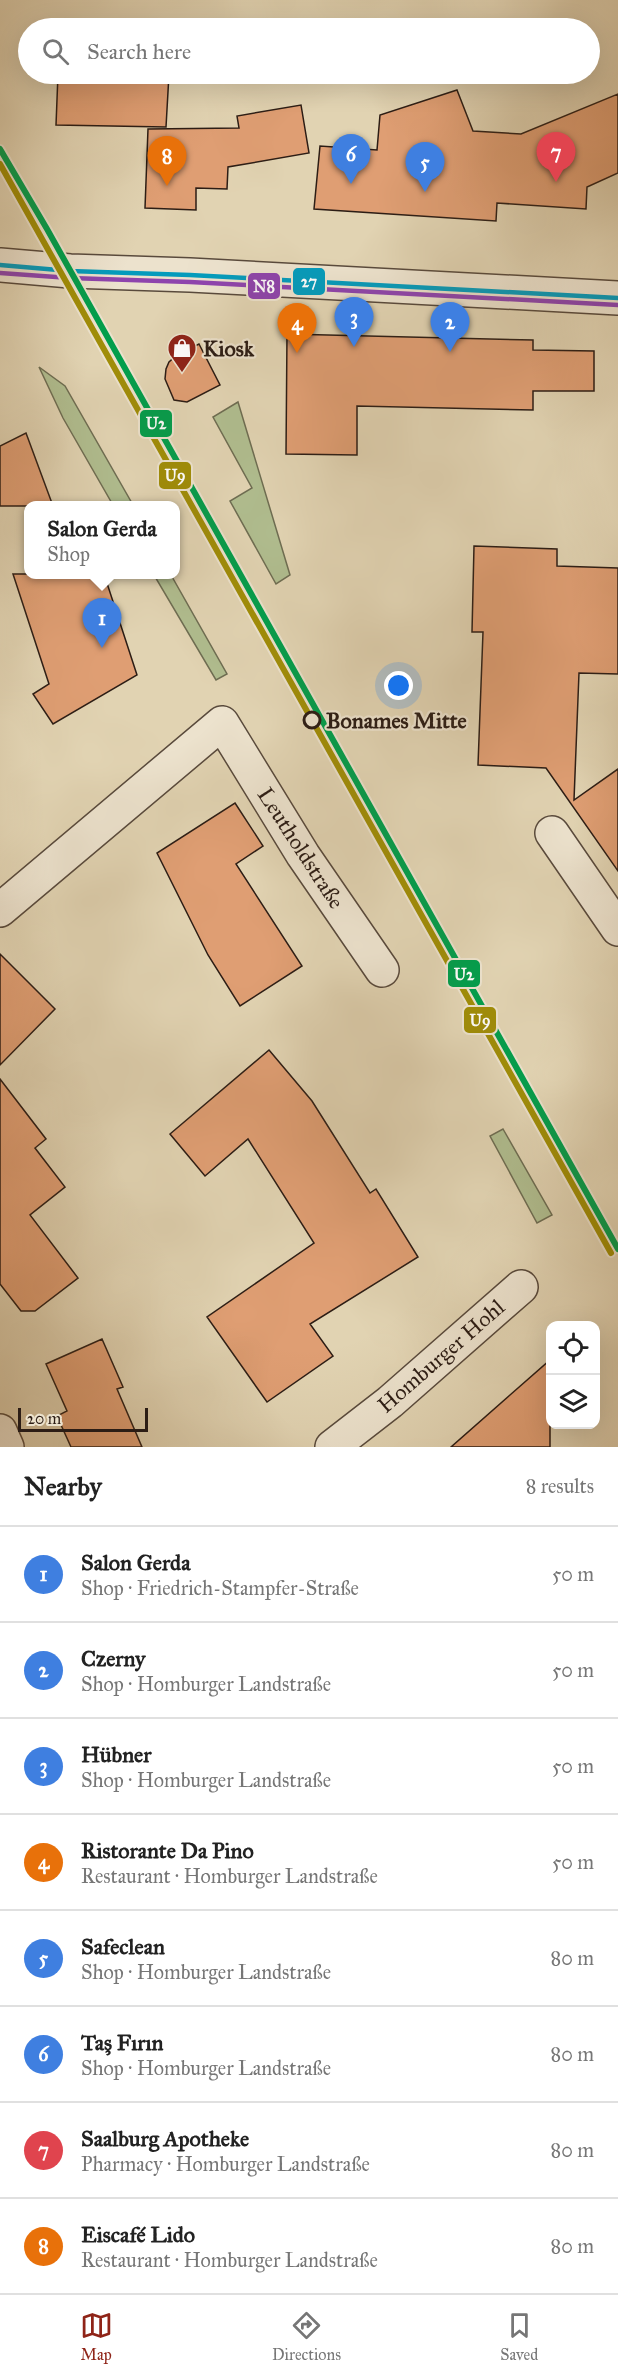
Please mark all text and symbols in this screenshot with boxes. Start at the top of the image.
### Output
search box [18,18,600,84]
icon: search [39,35,72,68]
text: Search here [87,38,191,65]
pin: 7 [536,132,576,182]
pin: 6 [332,134,370,184]
pin: 8 [148,136,186,186]
pin: 5 [406,142,444,192]
line badge: 27 [292,267,326,296]
line badge: N8 [247,272,281,300]
text: 27 [301,272,317,291]
text: N8 [253,277,275,296]
pin: 3 [334,298,374,347]
pin: 2 [430,302,470,352]
pin: 4 [278,304,316,353]
shop icon: Kiosk [166,332,198,374]
place label: Kiosk [203,335,255,362]
line badge: U2 [139,409,173,438]
text: U2 [146,414,167,433]
line badge: U9 [158,461,192,490]
text: U9 [164,466,186,486]
popup [24,501,180,579]
text: Salon Gerda [47,515,157,542]
text: Shop [47,542,90,566]
pin: 1 [82,598,122,648]
your location [384,671,413,700]
place label: Bonames Mitte [326,707,467,734]
marker: Bonames Mitte [303,711,321,729]
street label: Leutholdstraße [252,782,350,914]
line badge: U2 [447,959,481,988]
text: U2 [454,965,475,984]
line badge: U9 [463,1006,497,1034]
text: U9 [469,1011,491,1031]
street label: Homburger Hohl [372,1294,510,1418]
map controls [546,1321,600,1429]
button: locate [546,1321,600,1375]
button: layers [546,1375,600,1429]
scale bar [18,1405,148,1432]
text: 20 m [27,1409,61,1428]
text: Nearby [24,1470,102,1502]
text: 8 results [526,1474,594,1498]
text: Salon Gerda [81,1549,190,1576]
text: 1 [40,1562,47,1586]
text: 50 m [552,1562,594,1586]
text: Shop · Friedrich-Stampfer-Straße [81,1576,359,1600]
text: Czerny [81,1645,145,1672]
text: 2 [39,1658,48,1682]
text: 50 m [552,1658,594,1682]
text: Shop · Homburger Landstraße [81,1672,331,1696]
text: Hübner [81,1741,151,1768]
text: 3 [40,1754,48,1778]
text: 50 m [552,1754,594,1778]
text: Shop · Homburger Landstraße [81,1768,331,1792]
text: Ristorante Da Pino [81,1837,254,1864]
text: 4 [38,1850,49,1874]
text: 50 m [552,1850,594,1874]
text: Restaurant · Homburger Landstraße [81,1864,378,1888]
text: Safeclean [81,1933,165,1960]
text: 5 [39,1946,48,1970]
text: 80 m [551,1946,594,1970]
text: Shop · Homburger Landstraße [81,1960,331,1984]
text: Taş Fırın [81,2029,163,2056]
text: 6 [38,2042,49,2066]
text: 80 m [551,2042,594,2066]
text: Shop · Homburger Landstraße [81,2056,331,2080]
text: Saalburg Apotheke [81,2125,249,2152]
text: 7 [38,2138,49,2162]
text: 80 m [551,2138,594,2162]
text: Pharmacy · Homburger Landstraße [81,2152,370,2176]
text: Eiscafé Lido [81,2221,195,2248]
text: 8 [38,2234,49,2258]
text: 80 m [551,2234,594,2258]
text: Restaurant · Homburger Landstraße [81,2248,378,2272]
tab: Map [80,2309,113,2364]
tab: Directions [272,2309,341,2364]
tab: Saved [500,2309,538,2364]

